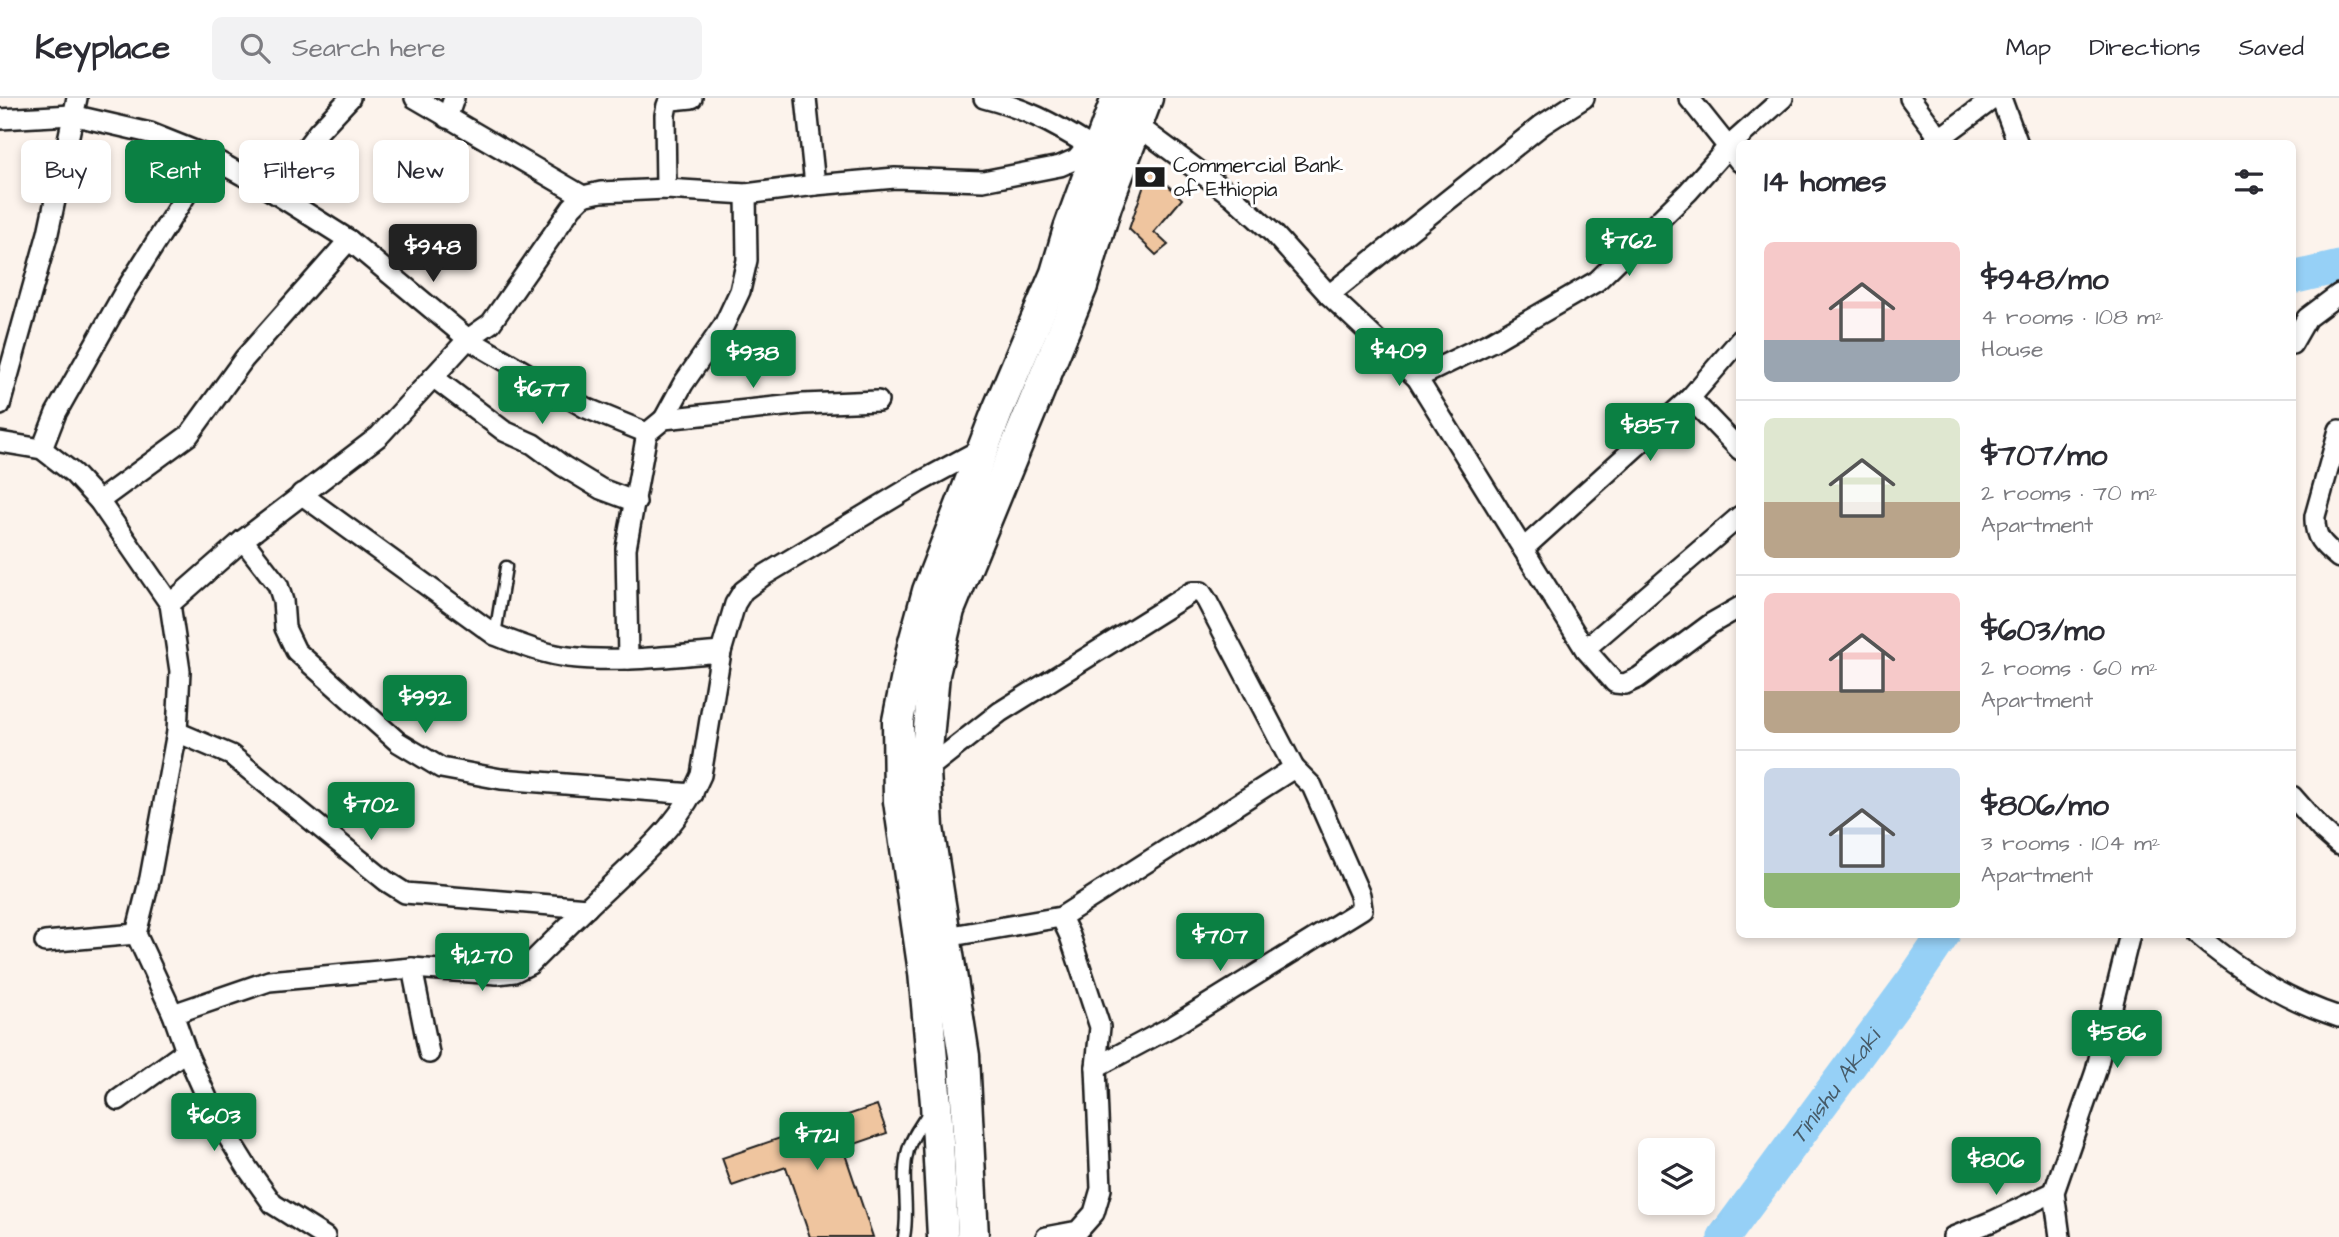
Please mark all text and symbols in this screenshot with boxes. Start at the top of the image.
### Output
search box [212,17,702,80]
text: Keyplace [35,25,170,71]
icon: search [236,29,274,67]
text: Search here [292,30,445,66]
text: Map [2006,31,2051,65]
text: Directions [2089,31,2201,65]
text: Saved [2239,31,2304,65]
chip: Buy [21,140,111,203]
chip: Rent [125,140,225,203]
chip: Filters [239,140,359,203]
chip: New [373,140,469,203]
place label: Commercial Bank of Ethiopia [1173,151,1343,205]
bank icon: Commercial Bank of Ethiopia [1133,160,1167,194]
text: 14 homes [1764,161,1887,203]
icon: filters [2230,163,2268,201]
pin: $762 [1588,218,1670,278]
pin: $948 [392,225,474,284]
text: $762 [1602,225,1656,257]
text: $948 [405,231,461,263]
text: $948/mo [1981,259,2109,301]
icon: home [1820,270,1904,354]
text: 4 rooms · 108 m² [1981,301,2164,333]
pin: $409 [1358,328,1440,388]
pin: $938 [712,330,794,390]
text: House [1981,333,2044,365]
text: $409 [1371,335,1427,367]
text: $938 [727,337,779,369]
pin: $677 [501,366,583,426]
text: $677 [514,373,570,405]
pin: $857 [1609,404,1691,463]
text: $857 [1621,410,1679,442]
text: $707/mo [1981,435,2107,477]
icon: home [1820,446,1904,530]
text: 2 rooms · 70 m² [1981,477,2157,509]
text: Apartment [1981,509,2093,541]
text: $603/mo [1981,610,2105,652]
icon: home [1820,621,1904,705]
text: 2 rooms · 60 m² [1981,652,2158,684]
pin: $992 [384,676,466,735]
text: $992 [399,682,451,714]
text: Apartment [1981,684,2093,716]
pin: $702 [330,782,412,842]
text: $806/mo [1981,785,2109,827]
text: $702 [344,789,398,821]
icon: home [1820,796,1904,880]
text: 3 rooms · 104 m² [1981,827,2160,859]
text: Apartment [1981,859,2093,891]
pin: $707 [1179,914,1261,973]
text: $707 [1192,920,1248,952]
pin: $1,270 [425,934,539,993]
text: $1,270 [451,940,513,972]
pin: $586 [2076,1010,2158,1070]
text: $586 [2088,1017,2146,1049]
water label: Tinishu Akaki [1783,1021,1890,1151]
pin: $603 [173,1094,255,1153]
text: $603 [187,1100,241,1132]
pin: $721 [776,1112,858,1172]
text: $721 [795,1119,839,1151]
map controls [1638,1138,1715,1215]
button: layers [1638,1138,1715,1215]
pin: $806 [1955,1138,2037,1197]
text: $806 [1968,1144,2024,1176]

